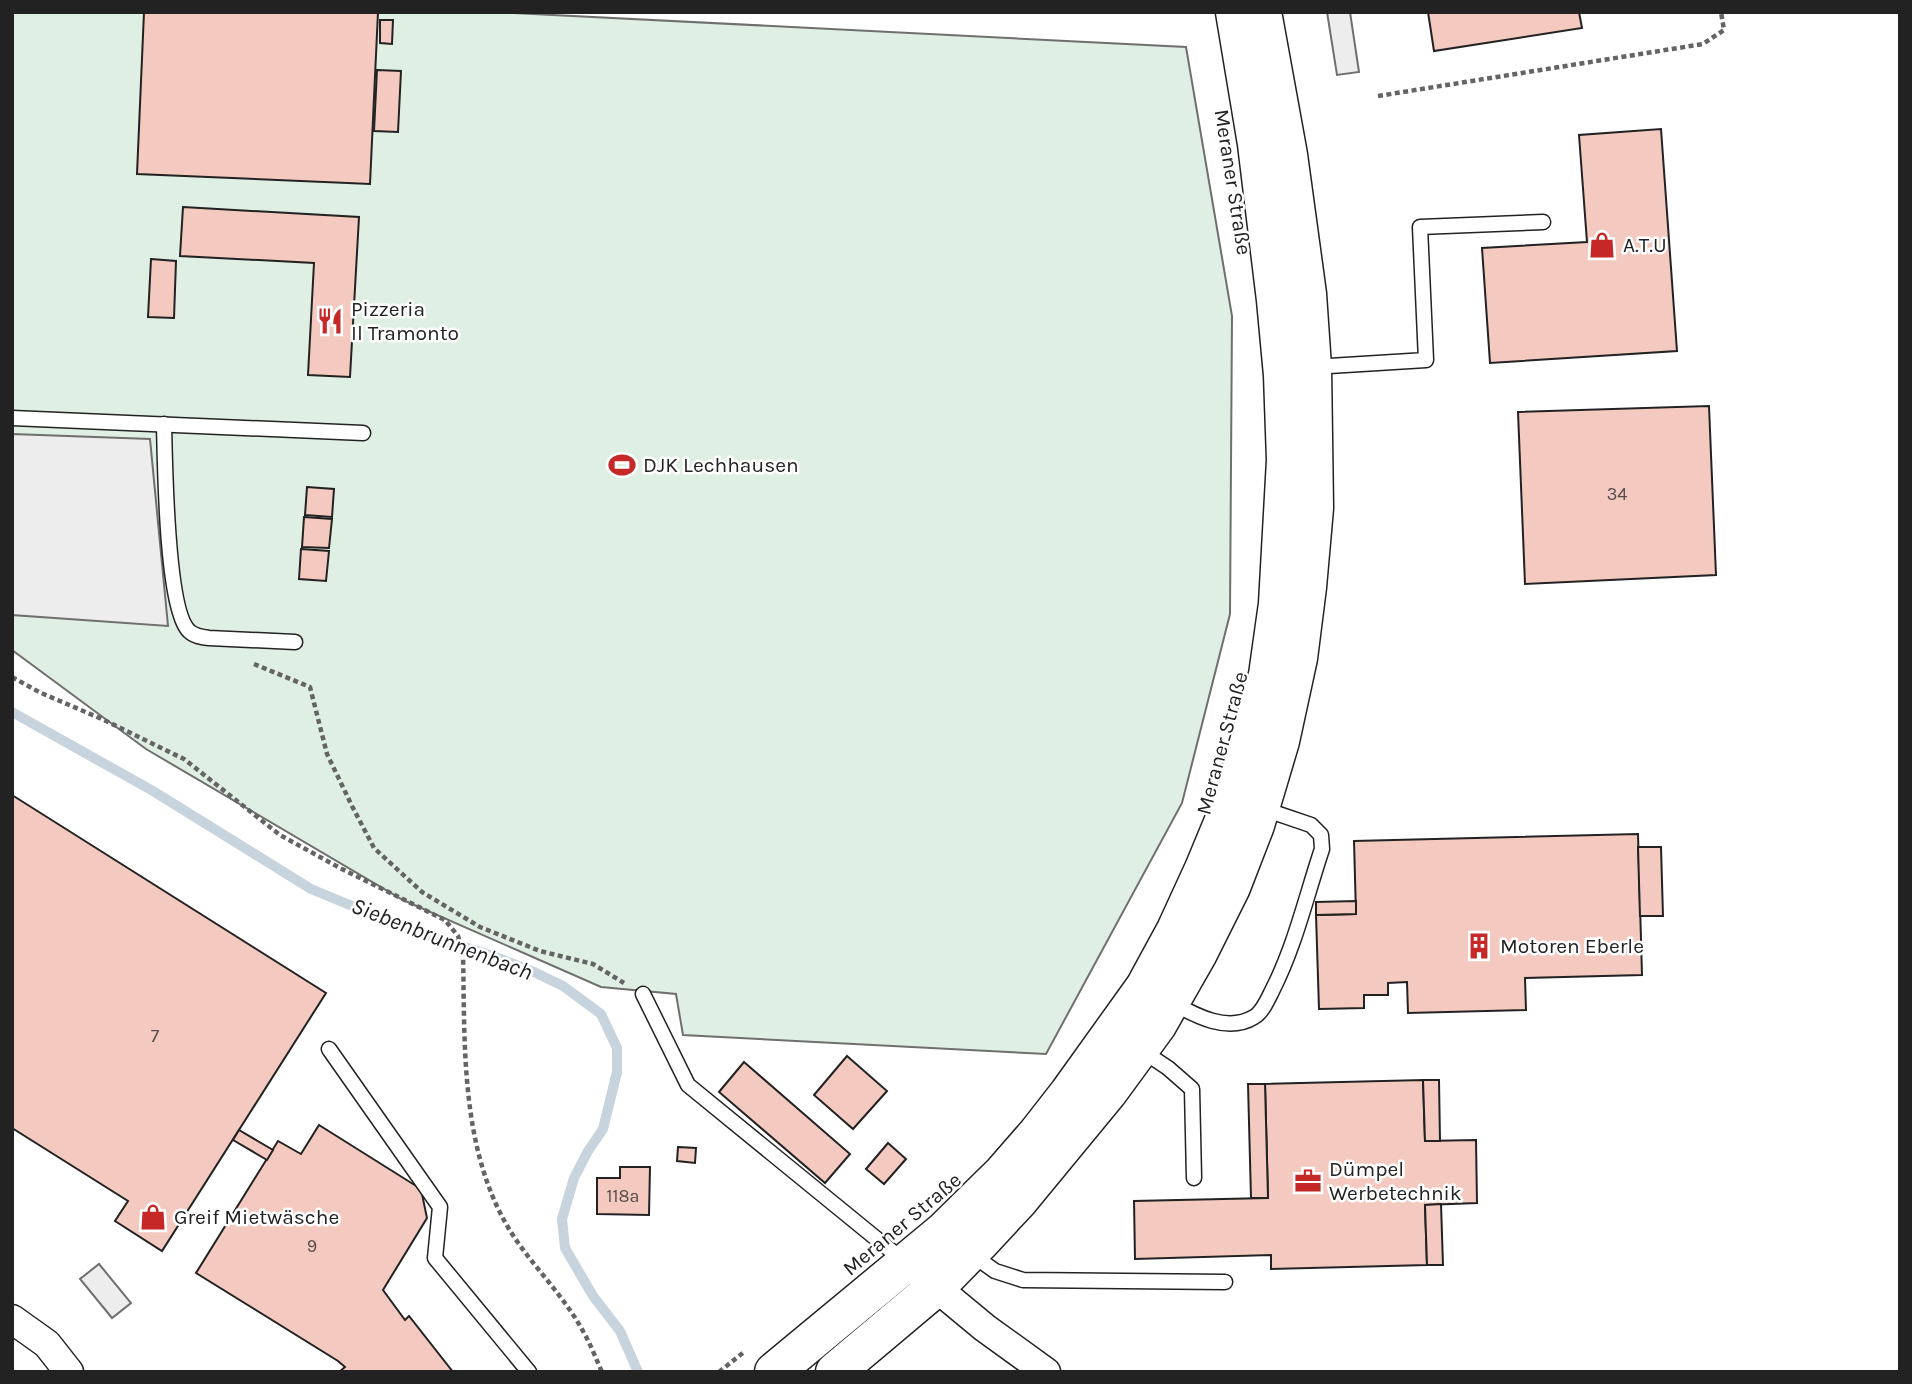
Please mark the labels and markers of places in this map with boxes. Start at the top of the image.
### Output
shop icon: A.T.U [1587,230,1617,260]
place label: A.T.U [1623,233,1667,257]
place label: Pizzeria Il Tramonto [351,297,459,345]
restaurant icon: Pizzeria Il Tramonto [315,306,345,336]
sports icon: DJK Lechhausen [607,450,637,480]
place label: DJK Lechhausen [643,453,799,477]
building icon: Motoren Eberle [1464,931,1494,961]
place label: Motoren Eberle [1500,934,1644,958]
place label: Dümpel Werbetechnik [1329,1157,1462,1205]
office icon: Dümpel Werbetechnik [1293,1166,1323,1196]
shop icon: Greif Mietwäsche [138,1202,168,1232]
place label: Greif Mietwäsche [174,1205,339,1229]

